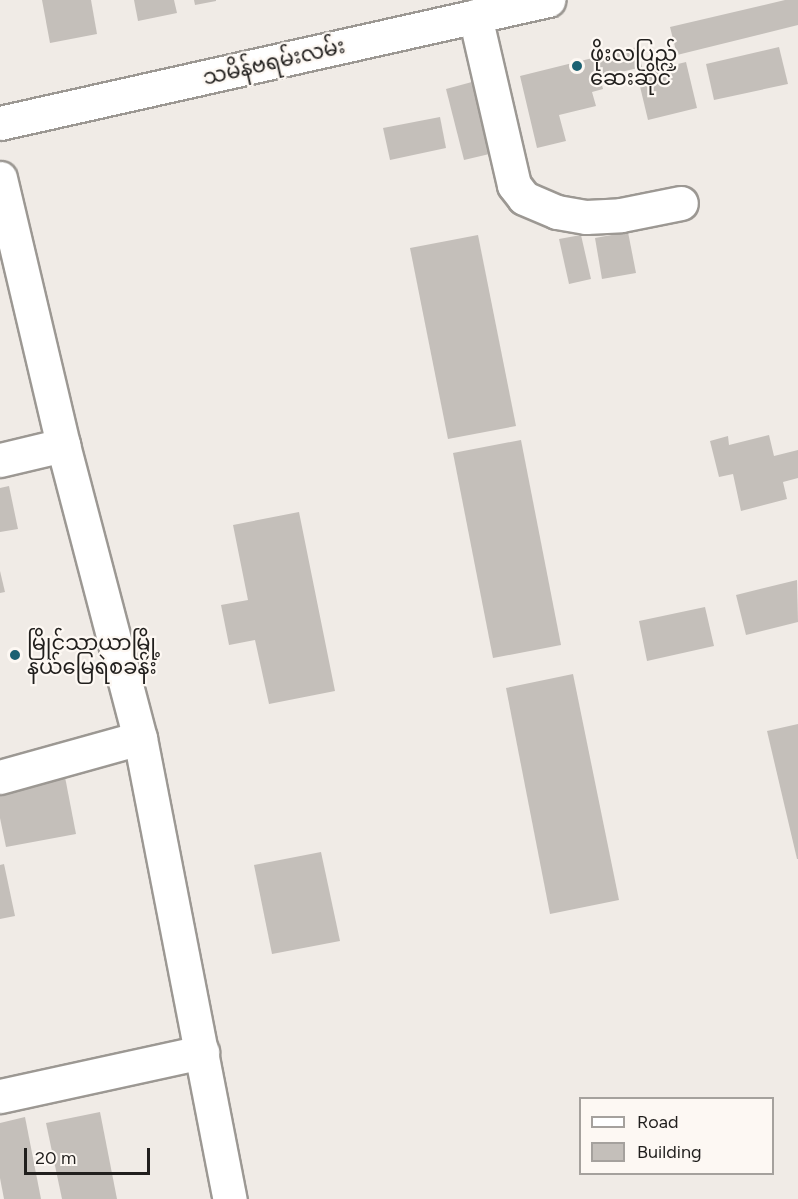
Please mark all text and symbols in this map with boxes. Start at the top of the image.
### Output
street label: သမိန်ဗရမ်းလမ်း [200,33,348,91]
place label: ဖိုးလပြည့် ဆေးဆိုင် [590,41,677,91]
marker: ဖိုးလပြည့် ဆေးဆိုင် [568,57,586,75]
place label: မြိုင်သာယာမြို့ နယ်မြေရဲစခန်း [27,630,160,680]
marker: မြိုင်သာယာမြို့ နယ်မြေရဲစခန်း [8,648,22,662]
legend [579,1097,774,1175]
text: Road [637,1111,678,1133]
scale bar [27,1136,153,1174]
text: Building [637,1141,702,1163]
text: 20 m [35,1147,76,1169]

